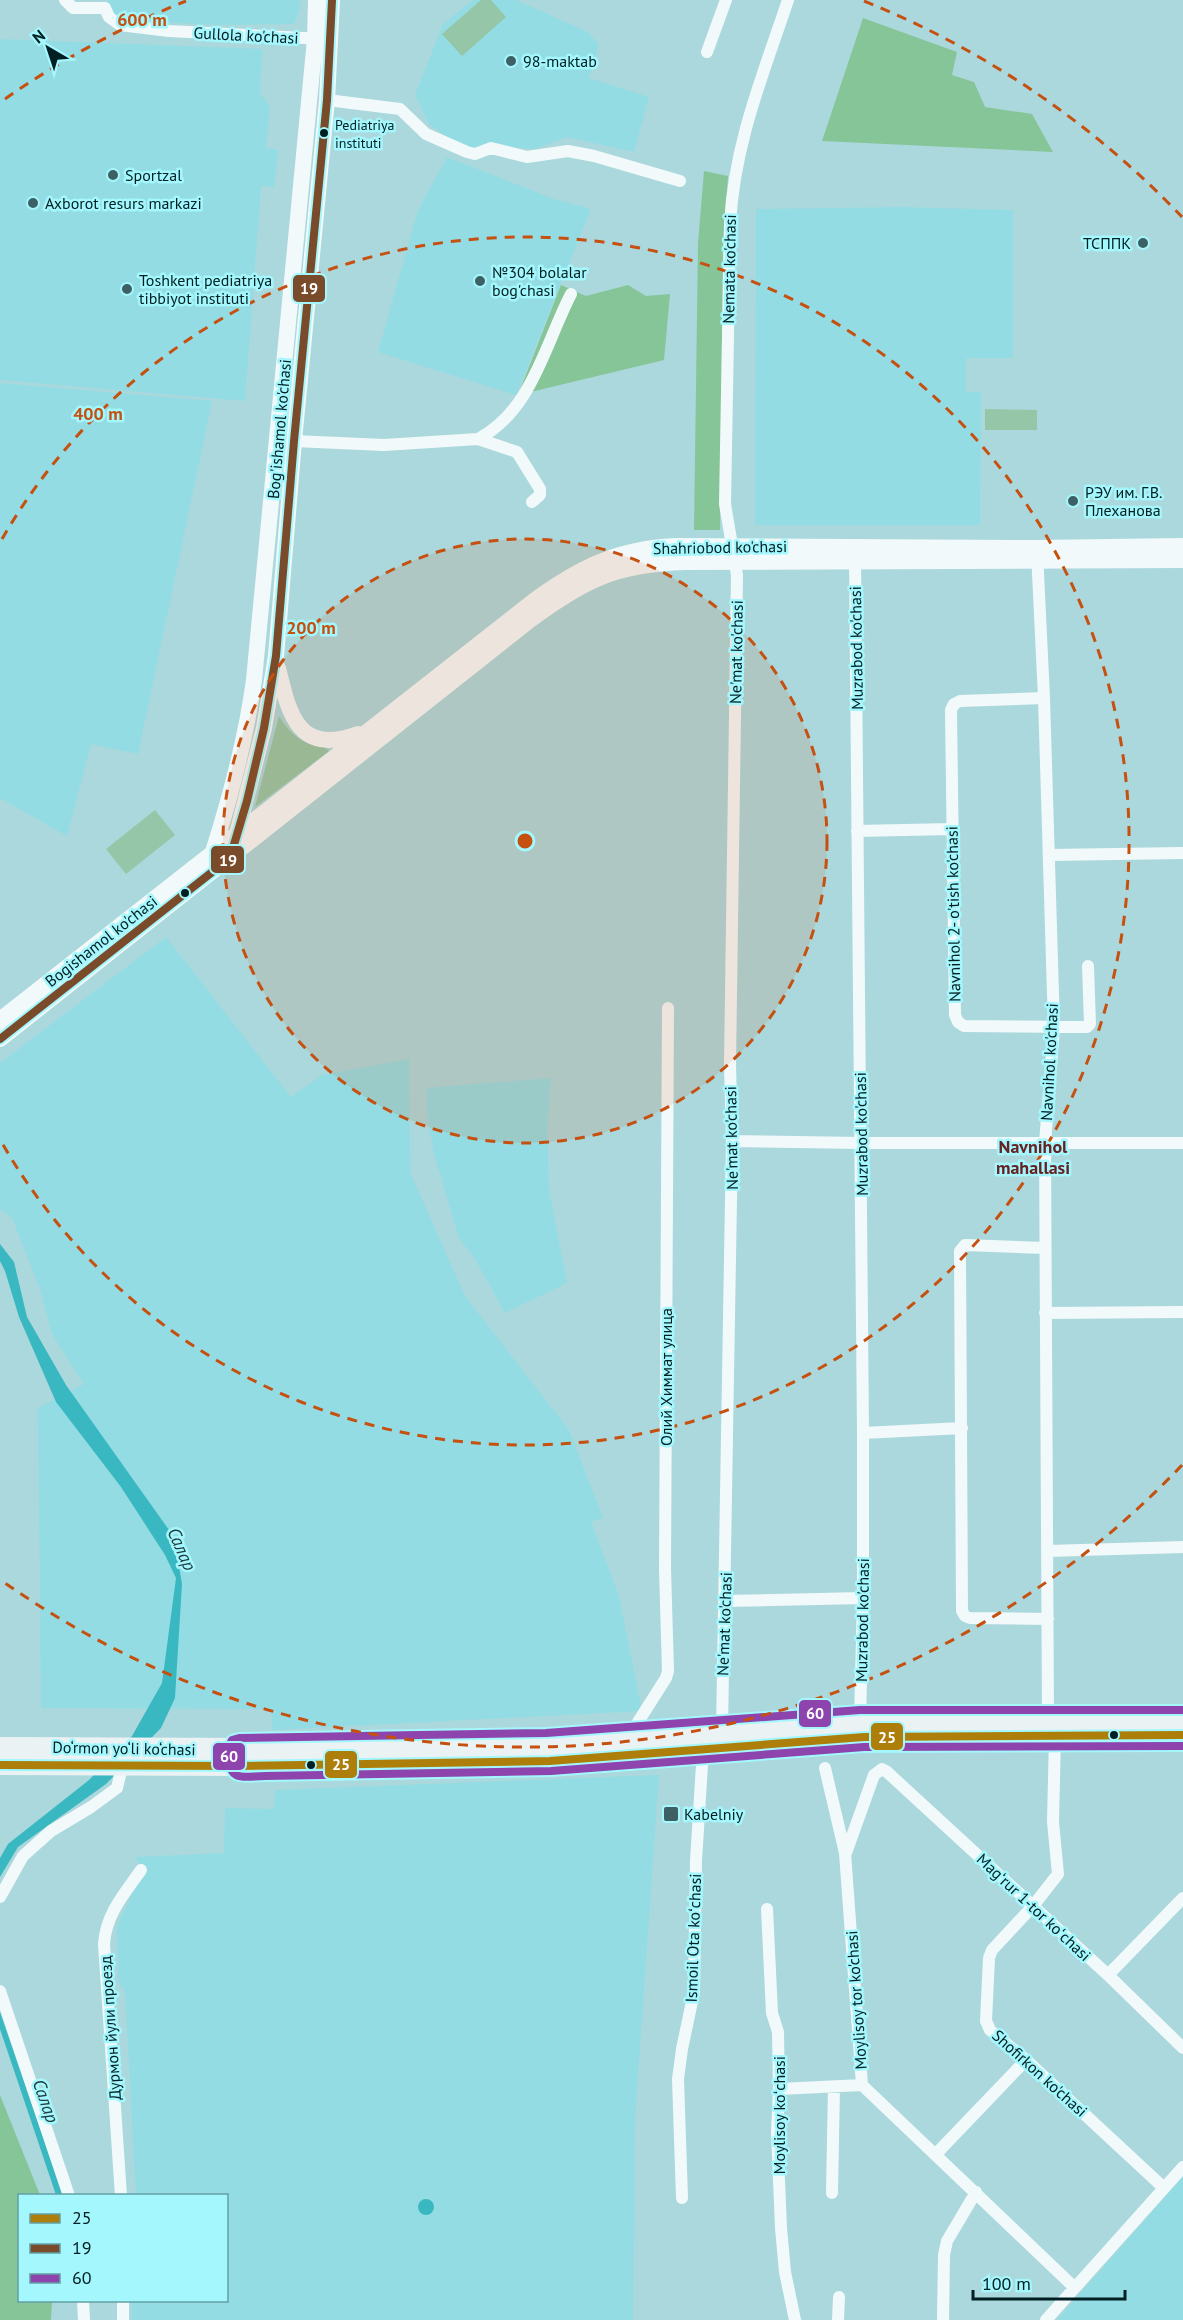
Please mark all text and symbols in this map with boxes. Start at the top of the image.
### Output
text: 600 m [117,8,167,31]
north arrow [18,18,78,78]
street label: Gullola ko'chasi [193,22,299,48]
text: N [28,25,49,47]
place label: 98-maktab [523,51,597,71]
marker: 98-maktab [504,54,518,68]
place label: Pediatriya instituti [335,116,394,152]
marker: Pediatriya instituti [318,127,330,139]
place label: Sportzal [125,165,182,185]
marker: Sportzal [106,168,120,182]
place label: Axborot resurs markazi [45,193,202,213]
marker: Axborot resurs markazi [26,196,40,210]
street label: Nemata ko'chasi [718,214,740,324]
place label: ТСППК [1083,233,1131,253]
marker: ТСППК [1136,236,1150,250]
place label: №304 bolalar bog'chasi [492,262,587,300]
place label: Toshkent pediatriya tibbiyot instituti [139,270,272,308]
line badge: 19 [292,274,326,303]
marker: №304 bolalar bog'chasi [473,274,487,288]
text: 19 [300,278,318,298]
marker: Toshkent pediatriya tibbiyot instituti [120,282,134,296]
street label: Bog'ishamol ko'chasi [263,358,295,500]
text: 400 m [73,402,123,425]
place label: РЭУ им. Г.В. Плеханова [1085,482,1162,520]
marker: РЭУ им. Г.В. Плеханова [1066,494,1080,508]
street label: Shahriobod ko'chasi [653,536,787,558]
street label: Muzrabod ko'chasi [845,586,867,710]
street label: Ne'mat ko'chasi [725,600,747,704]
text: 200 m [286,616,336,639]
street label: Navnihol 2- o'tish ko'chasi [941,826,965,1002]
centre of rings [515,831,535,851]
line badge: 19 [210,845,245,874]
text: 19 [219,850,237,870]
unlabelled marker [179,887,191,899]
street label: Bogishamol ko'chasi [41,891,161,991]
street label: Navnihol ko'chasi [1036,1003,1062,1121]
street label: Muzrabod ko'chasi [850,1072,872,1196]
street label: Ne'mat ko'chasi [720,1086,742,1190]
district label: Navnihol mahallasi [996,1135,1070,1179]
street label: Олий Химмат улица [656,1308,676,1446]
water label: Салар [162,1524,202,1574]
street label: Muzrabod ko'chasi [851,1558,873,1682]
street label: Ne'mat ko'chasi [712,1572,736,1676]
line badge: 60 [798,1699,832,1728]
text: 60 [806,1703,824,1723]
line badge: 25 [870,1722,904,1751]
text: 25 [878,1727,896,1747]
unlabelled marker [1108,1729,1120,1741]
street label: Do‘rmon yo‘li ko‘chasi [52,1737,196,1759]
line badge: 60 [212,1742,246,1771]
text: 60 [220,1746,238,1766]
line badge: 25 [324,1750,358,1779]
text: 25 [332,1754,350,1774]
unlabelled marker [305,1759,317,1771]
place label: Kabelniy [684,1804,744,1824]
marker: Kabelniy [662,1805,680,1823]
street label: Magʻrur 1-tor koʻchasi [973,1849,1095,1965]
street label: Ismoil Ota koʻchasi [681,1873,705,2003]
street label: Moylisoy tor ko'chasi [841,1930,871,2070]
street label: Дурмон йули проезд [95,1955,125,2101]
street label: Shofirkon ko'chasi [988,2025,1092,2121]
street label: Moylisoy koʻchasi [769,2056,789,2174]
water label: Салар [28,2076,64,2126]
legend [18,2194,228,2302]
text: 25 [72,2206,92,2229]
text: 19 [72,2236,92,2259]
scale bar [973,2263,1124,2301]
text: 60 [72,2266,92,2289]
text: 100 m [982,2272,1031,2295]

